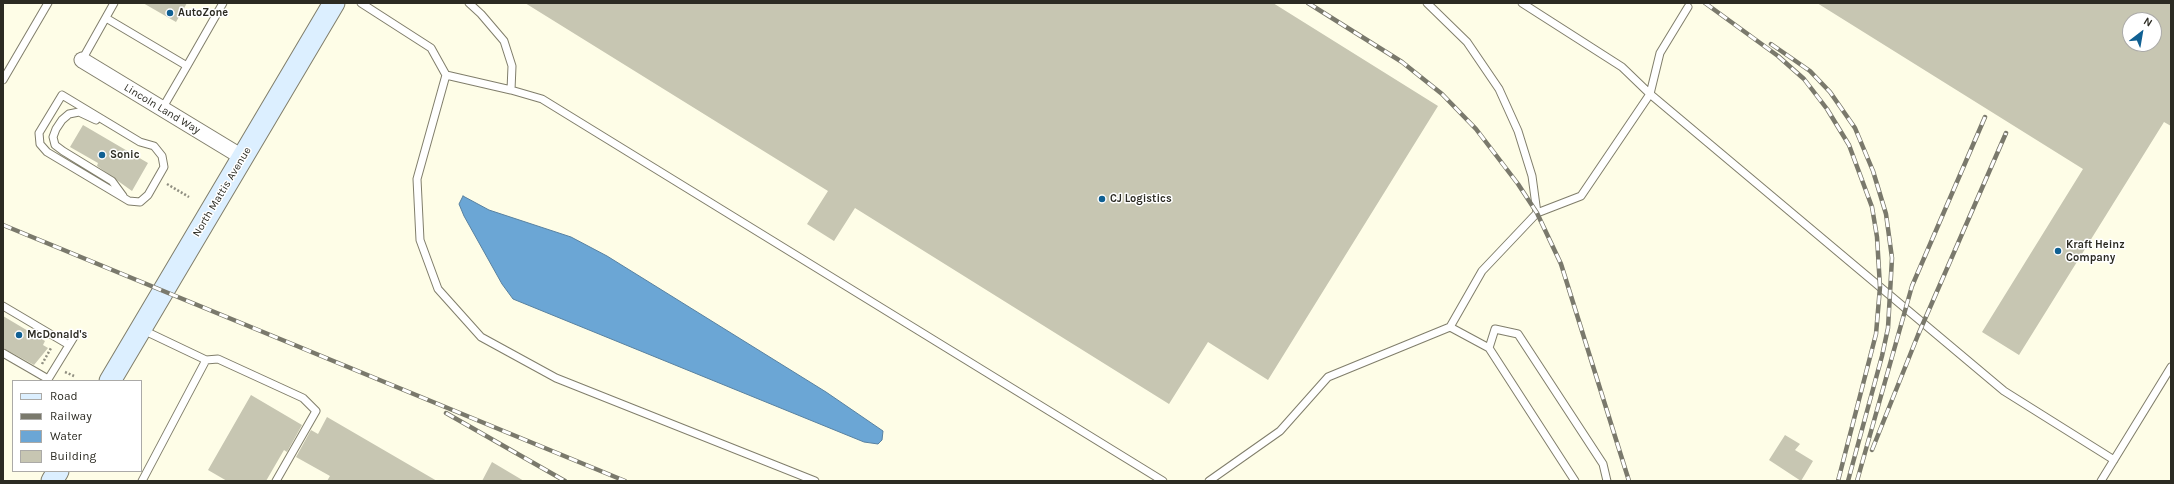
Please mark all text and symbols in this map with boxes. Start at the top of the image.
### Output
place label: AutoZone [178,6,228,20]
marker: AutoZone [165,8,175,18]
north arrow [2122,12,2162,52]
text: N [2141,15,2155,30]
street label: Lincoln Land Way [121,81,203,137]
street label: North Mattis Avenue [190,145,254,239]
place label: Sonic [110,148,140,162]
marker: Sonic [97,150,107,160]
place label: CJ Logistics [1110,192,1172,206]
marker: CJ Logistics [1097,194,1107,204]
place label: Kraft Heinz Company [2066,238,2125,264]
marker: Kraft Heinz Company [2053,246,2063,256]
place label: McDonald's [27,328,87,342]
marker: McDonald's [14,330,24,340]
legend [12,380,142,472]
text: Road [50,389,78,403]
text: Railway [50,409,92,423]
text: Water [50,429,82,443]
text: Building [50,449,96,463]

